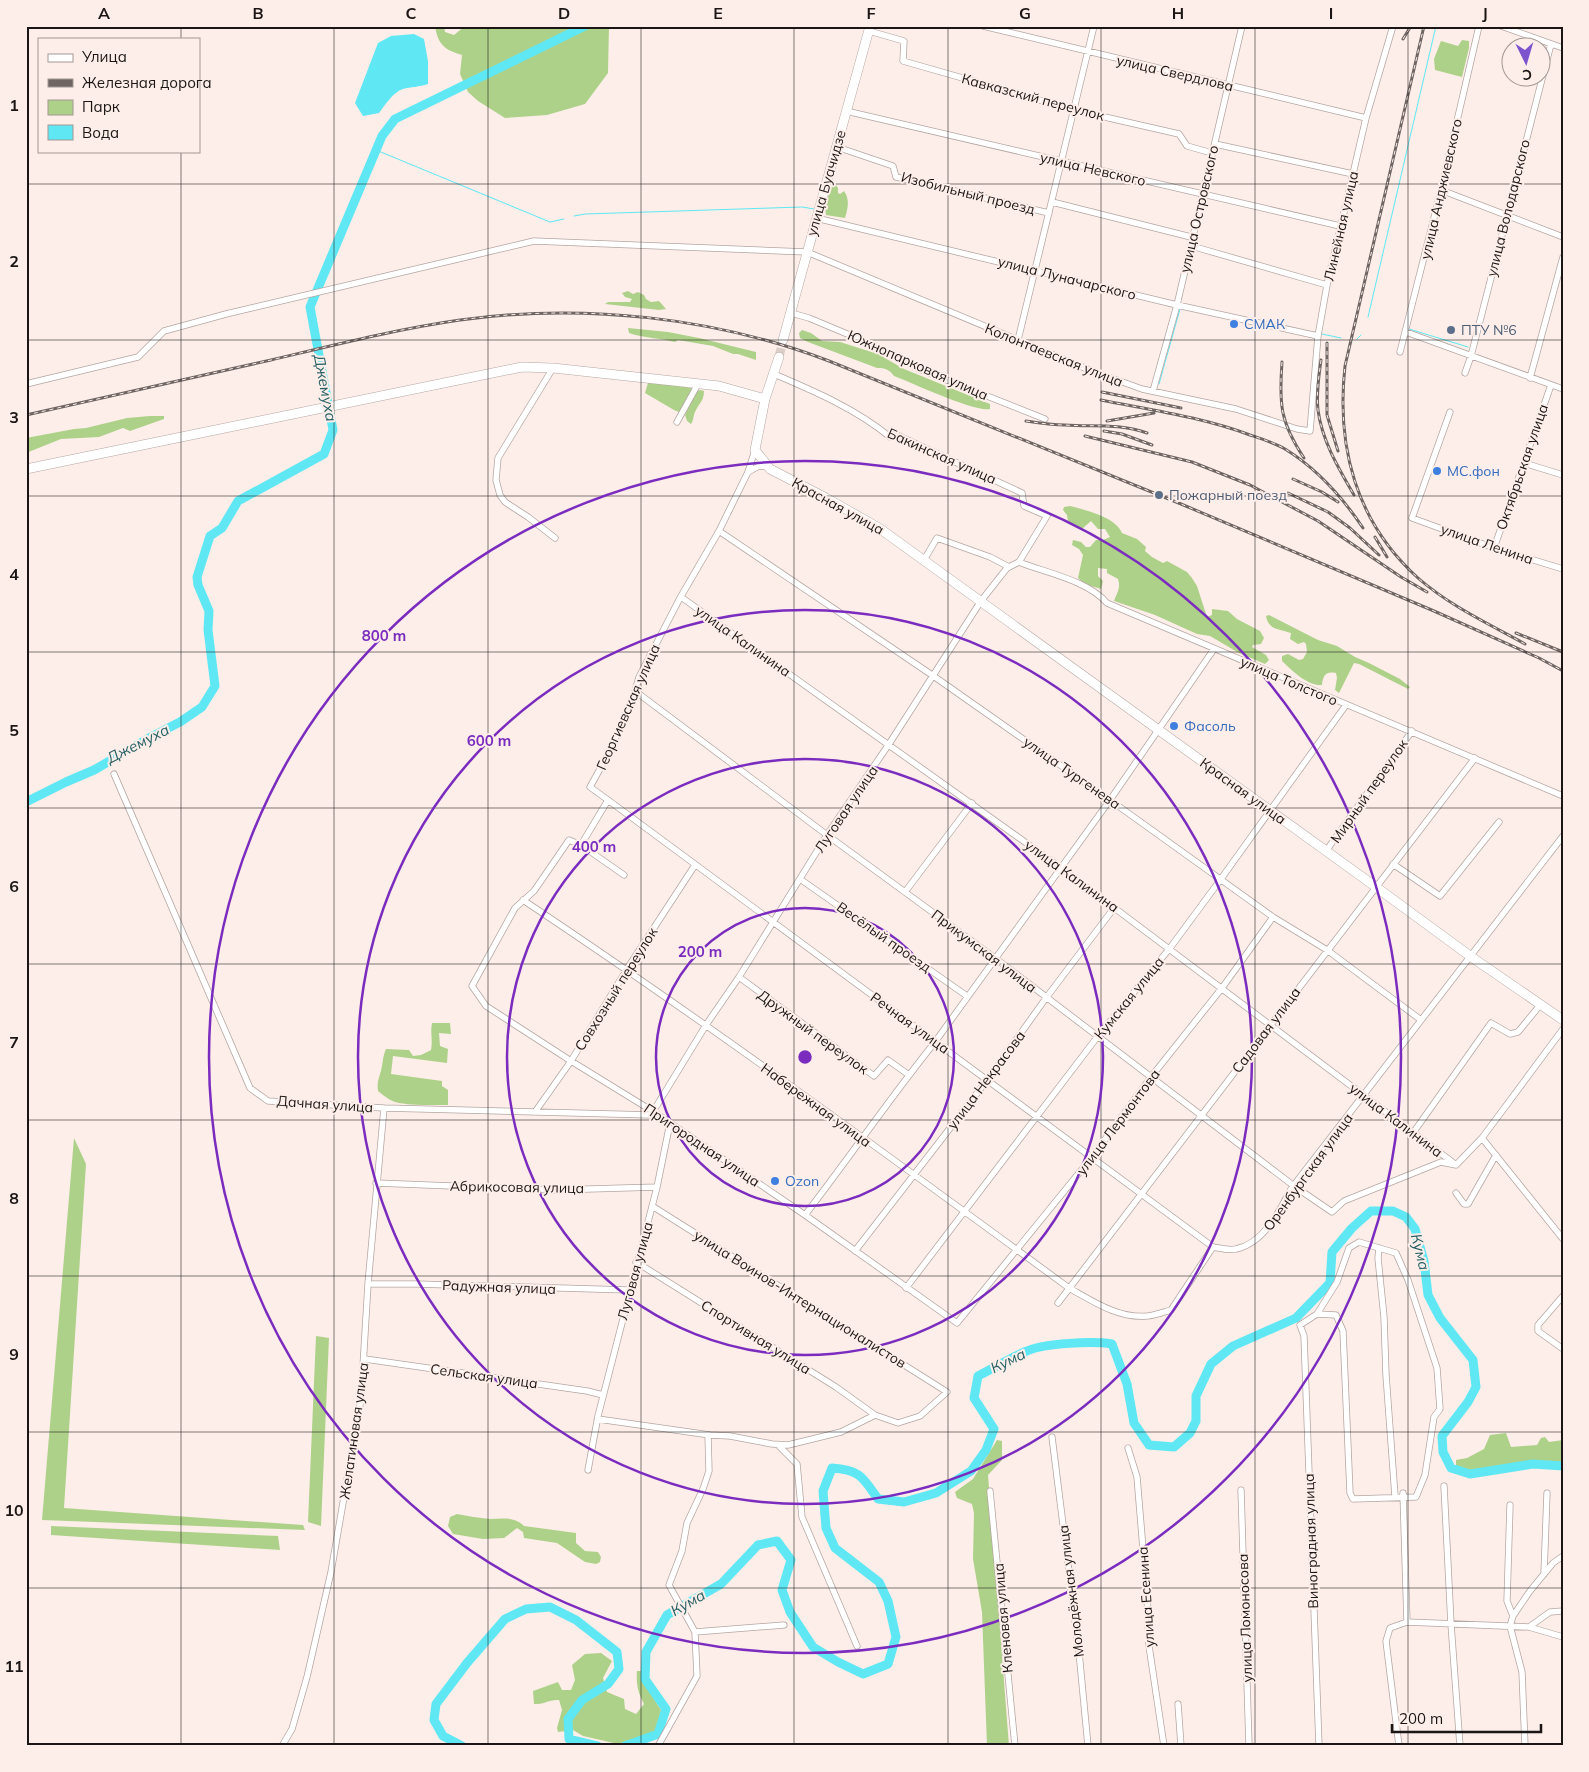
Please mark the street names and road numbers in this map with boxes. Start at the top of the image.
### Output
street label: улица Свердлова [1115,51,1235,95]
street label: Кавказский переулок [960,69,1107,125]
street label: улица Анджиевского [1416,117,1466,261]
street label: улица Буачидзе [802,128,850,238]
street label: улица Володарского [1482,137,1534,279]
street label: улица Островского [1176,143,1222,275]
street label: улица Невского [1038,148,1148,190]
street label: Изобильный проезд [899,168,1037,218]
street label: Линейная улица [1320,169,1362,283]
street label: улица Луначарского [996,252,1138,304]
street label: Колонтаевская улица [982,319,1126,391]
street label: Южнопарковая улица [845,326,991,404]
street label: Октябрьская улица [1492,402,1552,532]
street label: Бакинская улица [885,424,999,488]
street label: Красная улица [789,473,887,539]
street label: улица Ленина [1438,520,1536,568]
street label: улица Калинина [692,601,794,681]
street label: Георгиевская улица [592,641,664,773]
street label: улица Толстого [1238,652,1340,710]
street label: улица Тургенева [1020,733,1124,813]
street label: Мирный переулок [1326,735,1412,847]
street label: Красная улица [1196,754,1290,828]
street label: Луговая улица [810,762,882,856]
street label: улица Калинина [1021,836,1123,916]
street label: Весёлый проезд [833,898,935,977]
street label: Прикумская улица [928,905,1040,997]
street label: Совхозный переулок [571,924,662,1054]
street label: Кумская улица [1090,953,1168,1043]
street label: Садовая улица [1228,983,1304,1077]
street label: Дружный переулок [754,986,872,1079]
street label: Речная улица [867,988,953,1058]
street label: улица Некрасова [943,1027,1029,1133]
street label: Набережная улица [757,1059,875,1151]
street label: улица Лермонтова [1072,1065,1164,1179]
street label: улица Калинина [1346,1079,1446,1161]
street label: Дачная улица [276,1092,374,1116]
street label: Пригородная улица [641,1099,763,1191]
street label: Оренбургская улица [1259,1110,1357,1234]
street label: Абрикосовая улица [450,1177,584,1197]
street label: Луговая улица [613,1220,657,1322]
street label: улица Воинов-Интернационалистов [691,1226,910,1372]
street label: Радужная улица [442,1276,556,1298]
street label: Спортивная улица [698,1296,814,1378]
street label: Сельская улица [429,1360,539,1392]
street label: Желатиновая улица [335,1361,373,1501]
street label: Виноградная улица [1300,1473,1322,1609]
street label: Молодёжная улица [1054,1524,1088,1658]
street label: улица Есенина [1133,1546,1159,1648]
street label: улица Ломоносова [1234,1553,1256,1683]
street label: Кленовая улица [989,1562,1017,1674]

